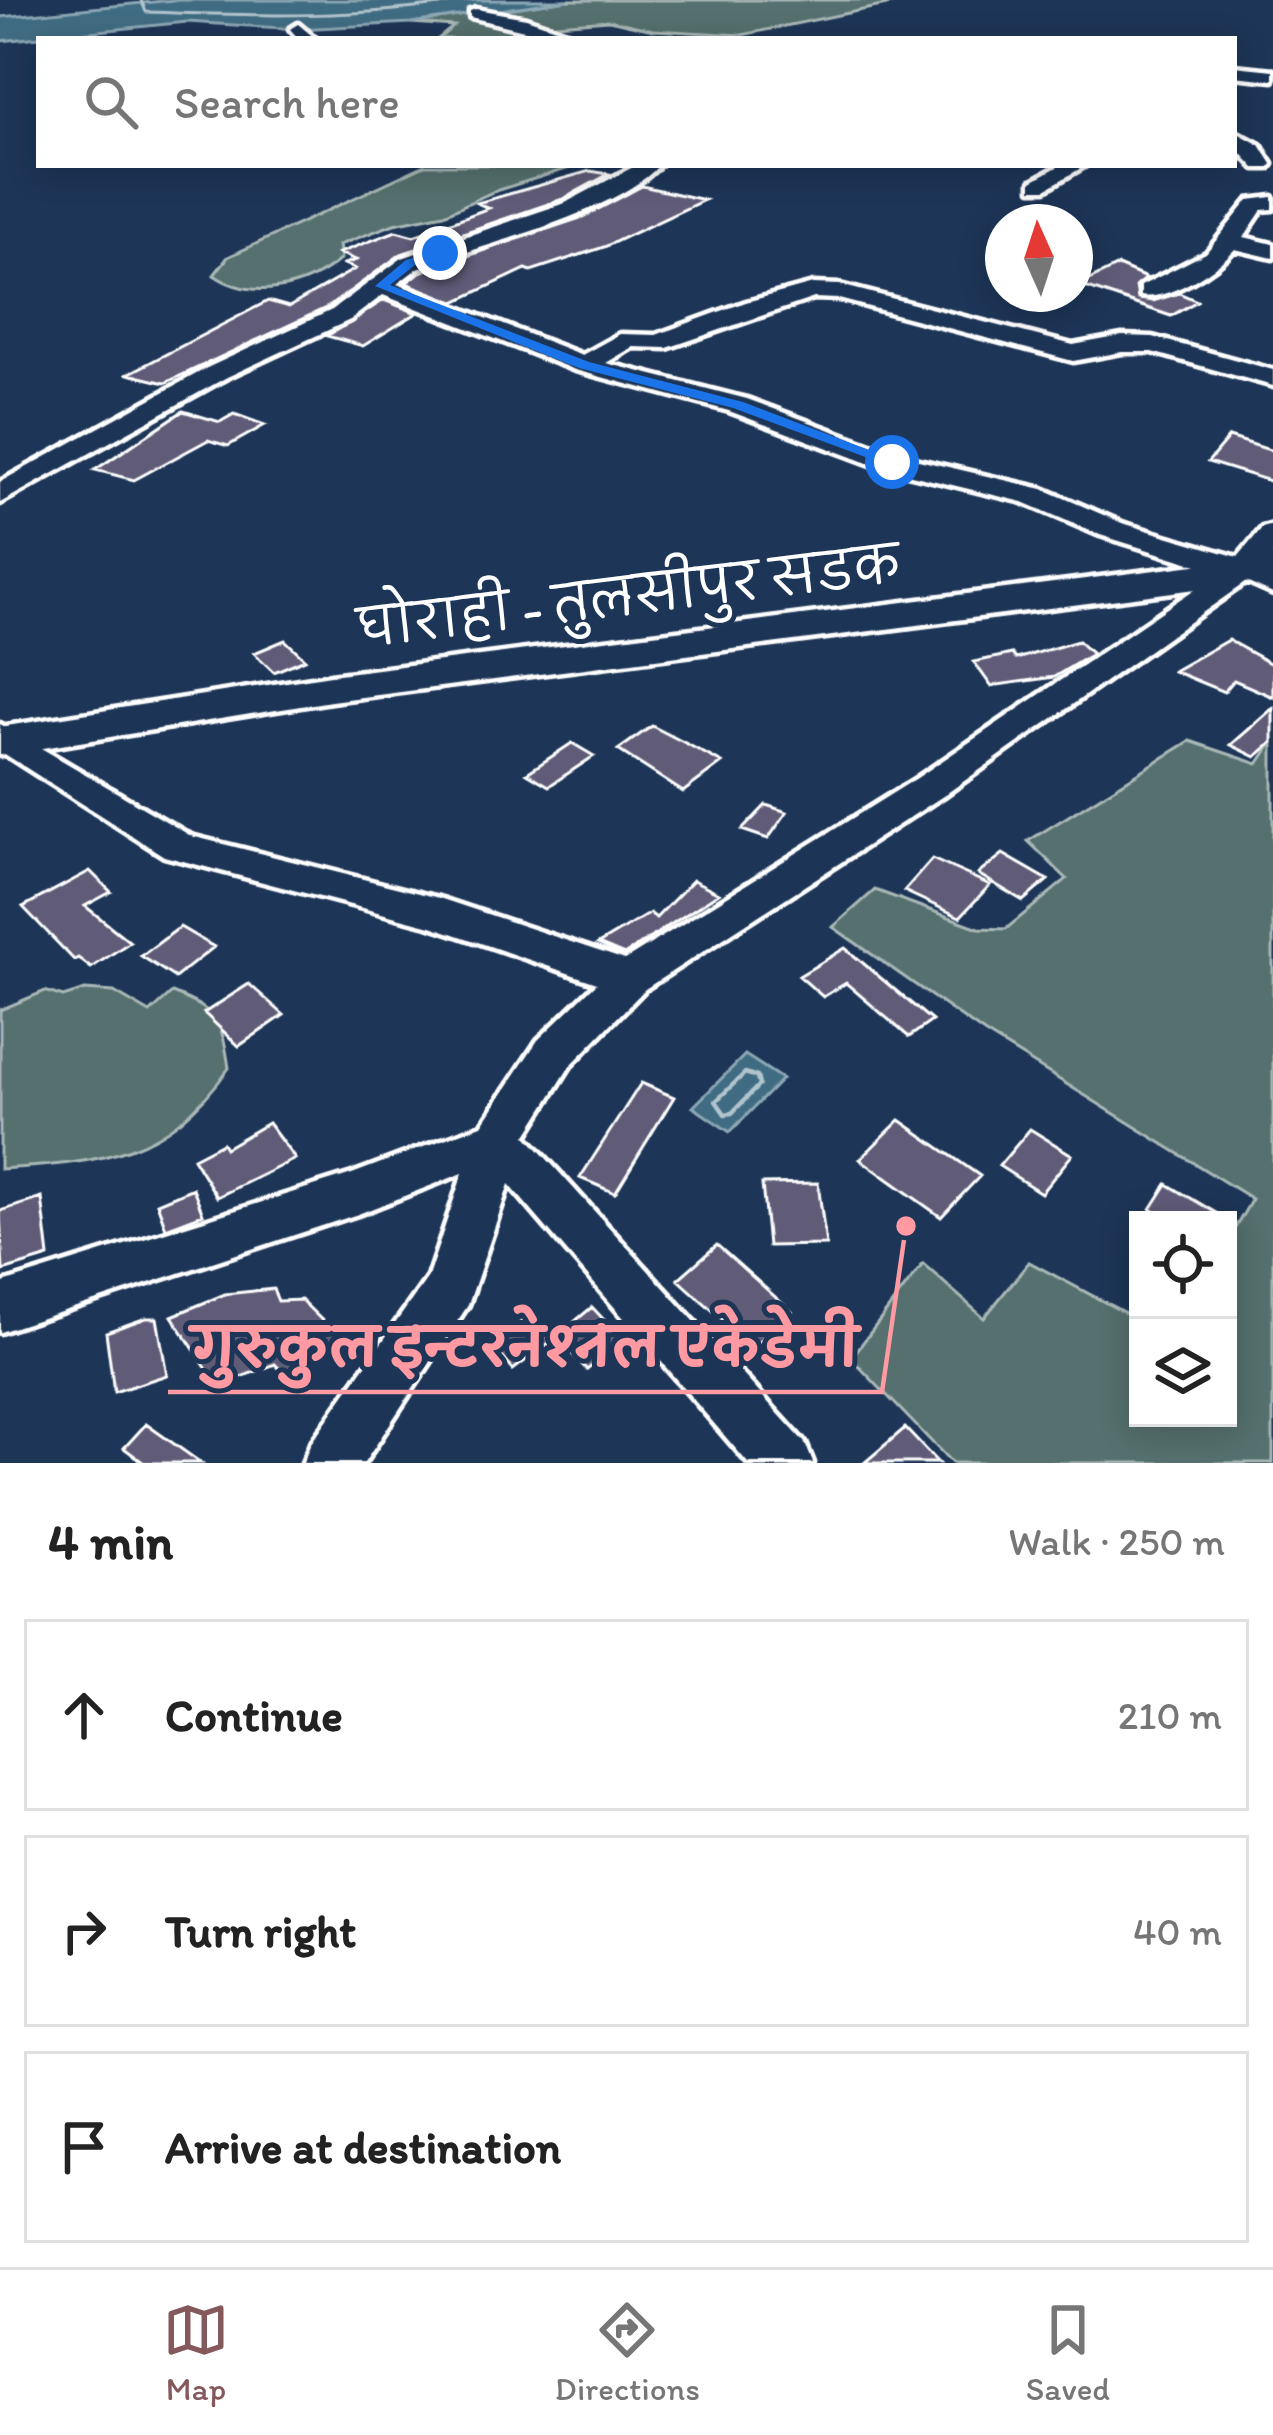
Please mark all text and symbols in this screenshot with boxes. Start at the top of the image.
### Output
search box [36,36,1237,168]
icon: search [78,69,144,135]
text: Search here [174,75,400,129]
north arrow [985,204,1093,312]
route end [413,226,467,280]
route start [865,435,919,489]
street label: घोराही - तुलसीपुर सडक [351,523,907,668]
map controls [1129,1211,1237,1427]
button: locate [1129,1211,1237,1319]
callout: गुरुकुल इन्टरनेश्नल एकेडेमी [168,1302,882,1392]
text: गुरुकुल इन्टरनेश्नल एकेडेमी [188,1304,862,1389]
button: layers [1129,1319,1237,1427]
text: 4 min [48,1511,173,1572]
text: Walk · 250 m [1008,1518,1225,1565]
icon: ahead [51,1682,117,1748]
text: Continue [165,1688,343,1742]
text: 210 m [1118,1692,1222,1739]
icon: right [51,1898,117,1964]
text: Turn right [165,1904,356,1958]
text: 40 m [1133,1908,1222,1955]
icon: arrive [51,2114,117,2180]
text: Arrive at destination [165,2120,561,2174]
tab: Map [163,2297,229,2408]
tab: Directions [555,2297,700,2408]
tab: Saved [1026,2297,1110,2408]

